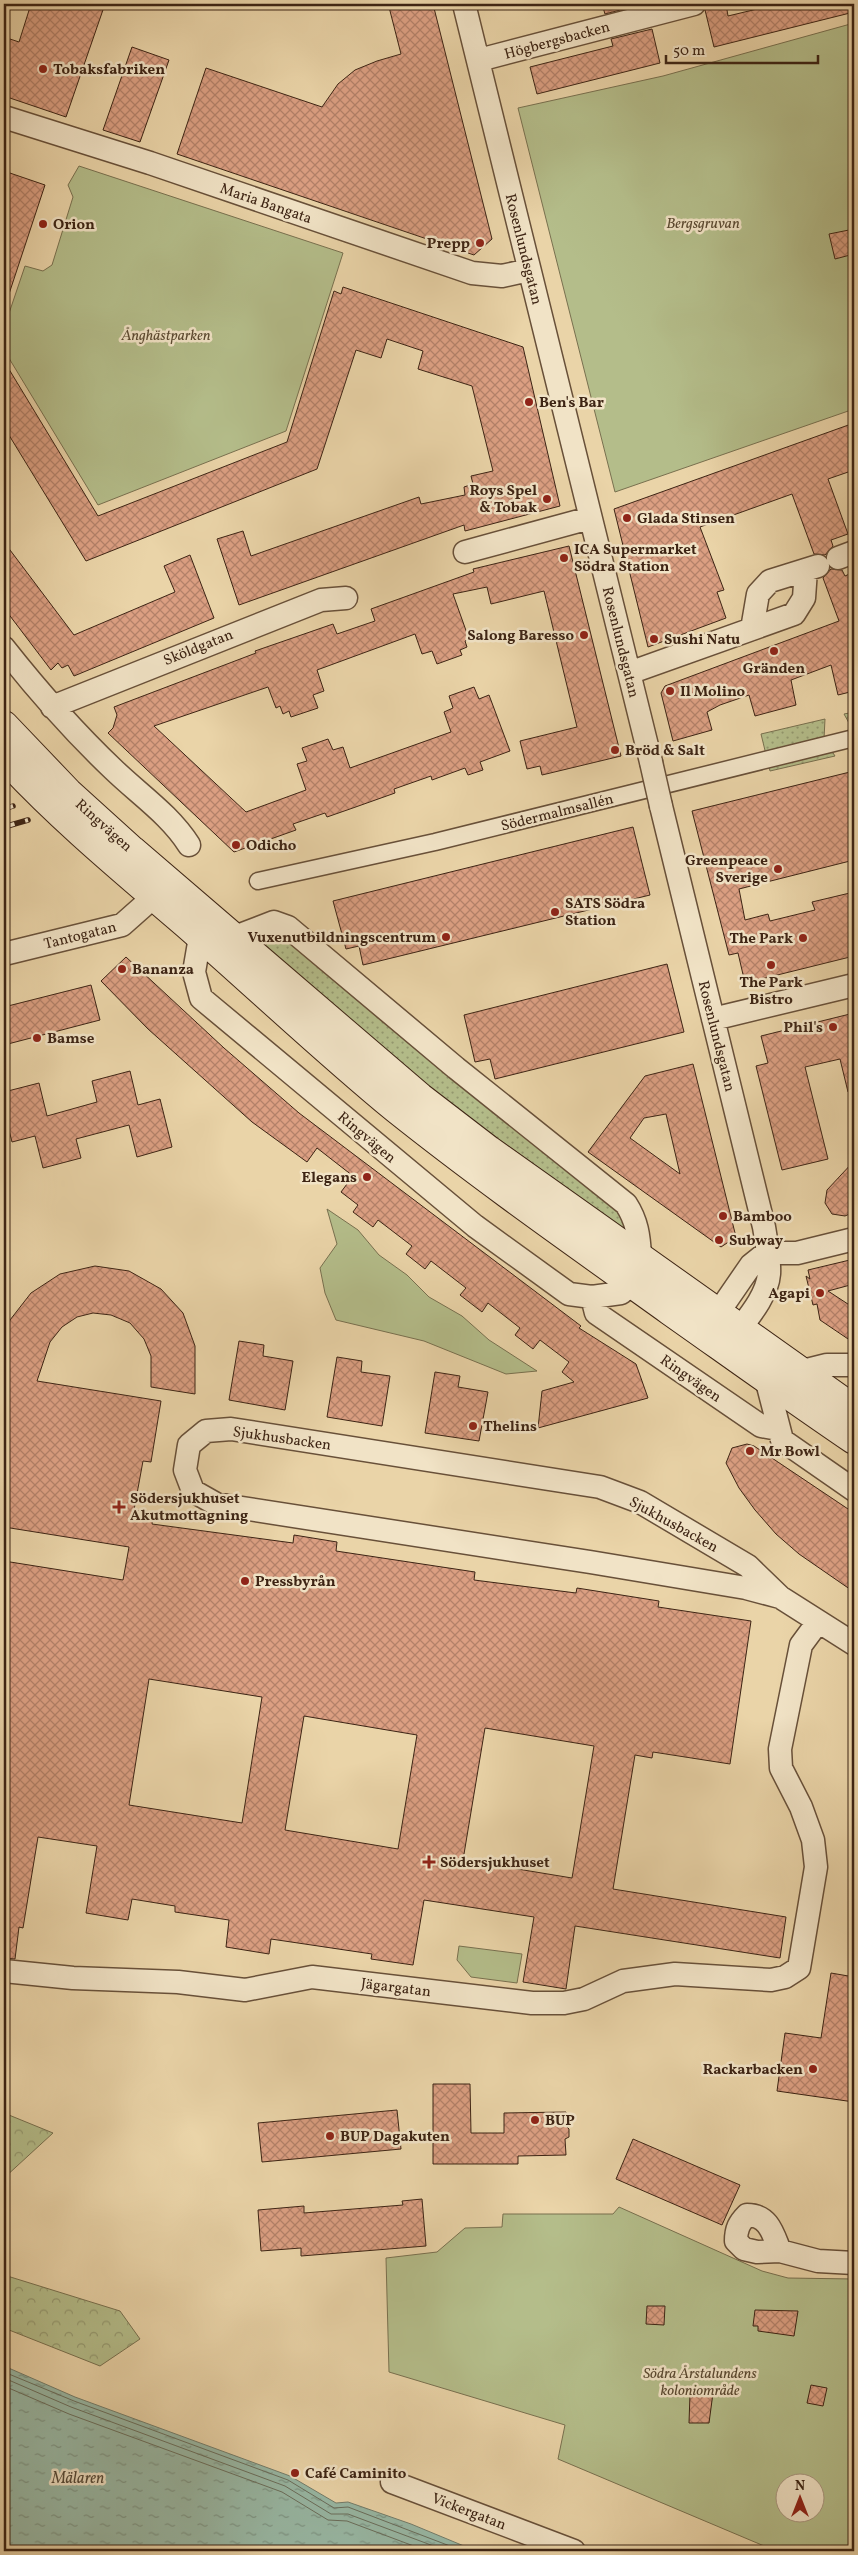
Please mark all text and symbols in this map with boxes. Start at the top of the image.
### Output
street label: Högbergsbacken [502,17,613,66]
scale bar [666,32,818,64]
text: 50 m [673,41,705,62]
place label: Tobaksfabriken [53,60,165,81]
marker: Tobaksfabriken [37,63,49,75]
street label: Maria Bangata [217,179,314,230]
street label: Rosenlundsgatan [499,192,547,307]
park label: Bergsgruvan [666,214,740,235]
place label: Orion [53,215,95,236]
marker: Orion [37,218,49,230]
place label: Prepp [427,234,470,255]
marker: Prepp [474,237,486,249]
park label: Ånghästparken [120,326,211,347]
place label: Ben's Bar [539,393,604,414]
marker: Ben's Bar [523,396,535,408]
place label: Roys Spel & Tobak [469,481,537,519]
marker: Roys Spel & Tobak [541,493,553,505]
place label: Glada Stinsen [637,509,735,530]
marker: Glada Stinsen [621,512,633,524]
place label: ICA Supermarket Södra Station [574,540,697,578]
marker: ICA Supermarket Södra Station [558,552,570,564]
street label: Rosenlundsgatan [596,585,644,700]
street label: Sköldgatan [161,625,237,672]
place label: Salong Baresso [467,626,574,647]
marker: Salong Baresso [578,629,590,641]
place label: Sushi Natu [664,630,740,651]
marker: Sushi Natu [648,633,660,645]
marker: Gränden [768,645,780,657]
place label: Gränden [743,659,805,680]
place label: Il Molino [680,682,746,703]
marker: Il Molino [664,685,676,697]
place label: Bröd & Salt [625,741,705,762]
marker: Bröd & Salt [609,744,621,756]
street label: Södermalmsallén [499,789,616,838]
street label: Ringvägen [70,795,136,858]
place label: Odicho [246,836,297,857]
marker: Odicho [230,839,242,851]
place label: Greenpeace Sverige [685,851,768,889]
marker: Greenpeace Sverige [772,863,784,875]
place label: SATS Södra Station [565,894,645,932]
marker: SATS Södra Station [549,906,561,918]
street label: Tantogatan [42,917,119,956]
place label: Vuxenutbildningscentrum [247,928,436,949]
place label: The Park [729,929,793,950]
marker: Vuxenutbildningscentrum [440,931,452,943]
marker: The Park [797,932,809,944]
marker: The Park Bistro [765,959,777,971]
place label: Bananza [132,960,194,981]
marker: Bananza [116,963,128,975]
place label: The Park Bistro [739,973,803,1011]
street label: Rosenlundsgatan [692,979,740,1094]
place label: Phil's [784,1018,823,1039]
marker: Phil's [827,1021,839,1033]
place label: Bamse [47,1029,95,1050]
marker: Bamse [31,1032,43,1044]
street label: Ringvägen [332,1107,400,1169]
place label: Elegans [302,1168,357,1189]
marker: Elegans [361,1171,373,1183]
place label: Bamboo [733,1207,792,1228]
marker: Bamboo [717,1210,729,1222]
place label: Subway [729,1231,784,1252]
marker: Subway [713,1234,725,1246]
place label: Agapi [768,1284,810,1305]
marker: Agapi [814,1287,826,1299]
street label: Ringvägen [655,1350,725,1408]
place label: Thelins [483,1417,537,1438]
marker: Thelins [467,1420,479,1432]
street label: Sjukhusbacken [231,1422,332,1457]
place label: Mr Bowl [760,1442,820,1463]
marker: Mr Bowl [744,1445,756,1457]
place label: Södersjukhuset Akutmottagning [130,1489,248,1527]
street label: Sjukhusbacken [625,1492,722,1559]
marker: Södersjukhuset Akutmottagning [112,1500,126,1514]
place label: Pressbyrån [255,1572,336,1593]
marker: Pressbyrån [239,1575,251,1587]
place label: Södersjukhuset [440,1853,550,1874]
marker: Södersjukhuset [422,1855,436,1869]
street label: Jägargatan [360,1974,432,2003]
place label: Rackarbacken [703,2060,803,2081]
marker: Rackarbacken [807,2063,819,2075]
place label: BUP [545,2111,575,2132]
marker: BUP [529,2114,541,2126]
place label: BUP Dagakuten [340,2127,450,2148]
marker: BUP Dagakuten [324,2130,336,2142]
park label: Södra Årstalundens koloniområde [643,2364,757,2402]
place label: Café Caminito [305,2464,407,2485]
marker: Café Caminito [289,2467,301,2479]
water label: Mälaren [51,2468,104,2490]
north arrow [776,2472,826,2522]
text: N [795,2477,805,2496]
street label: Vickergatan [428,2489,509,2536]

